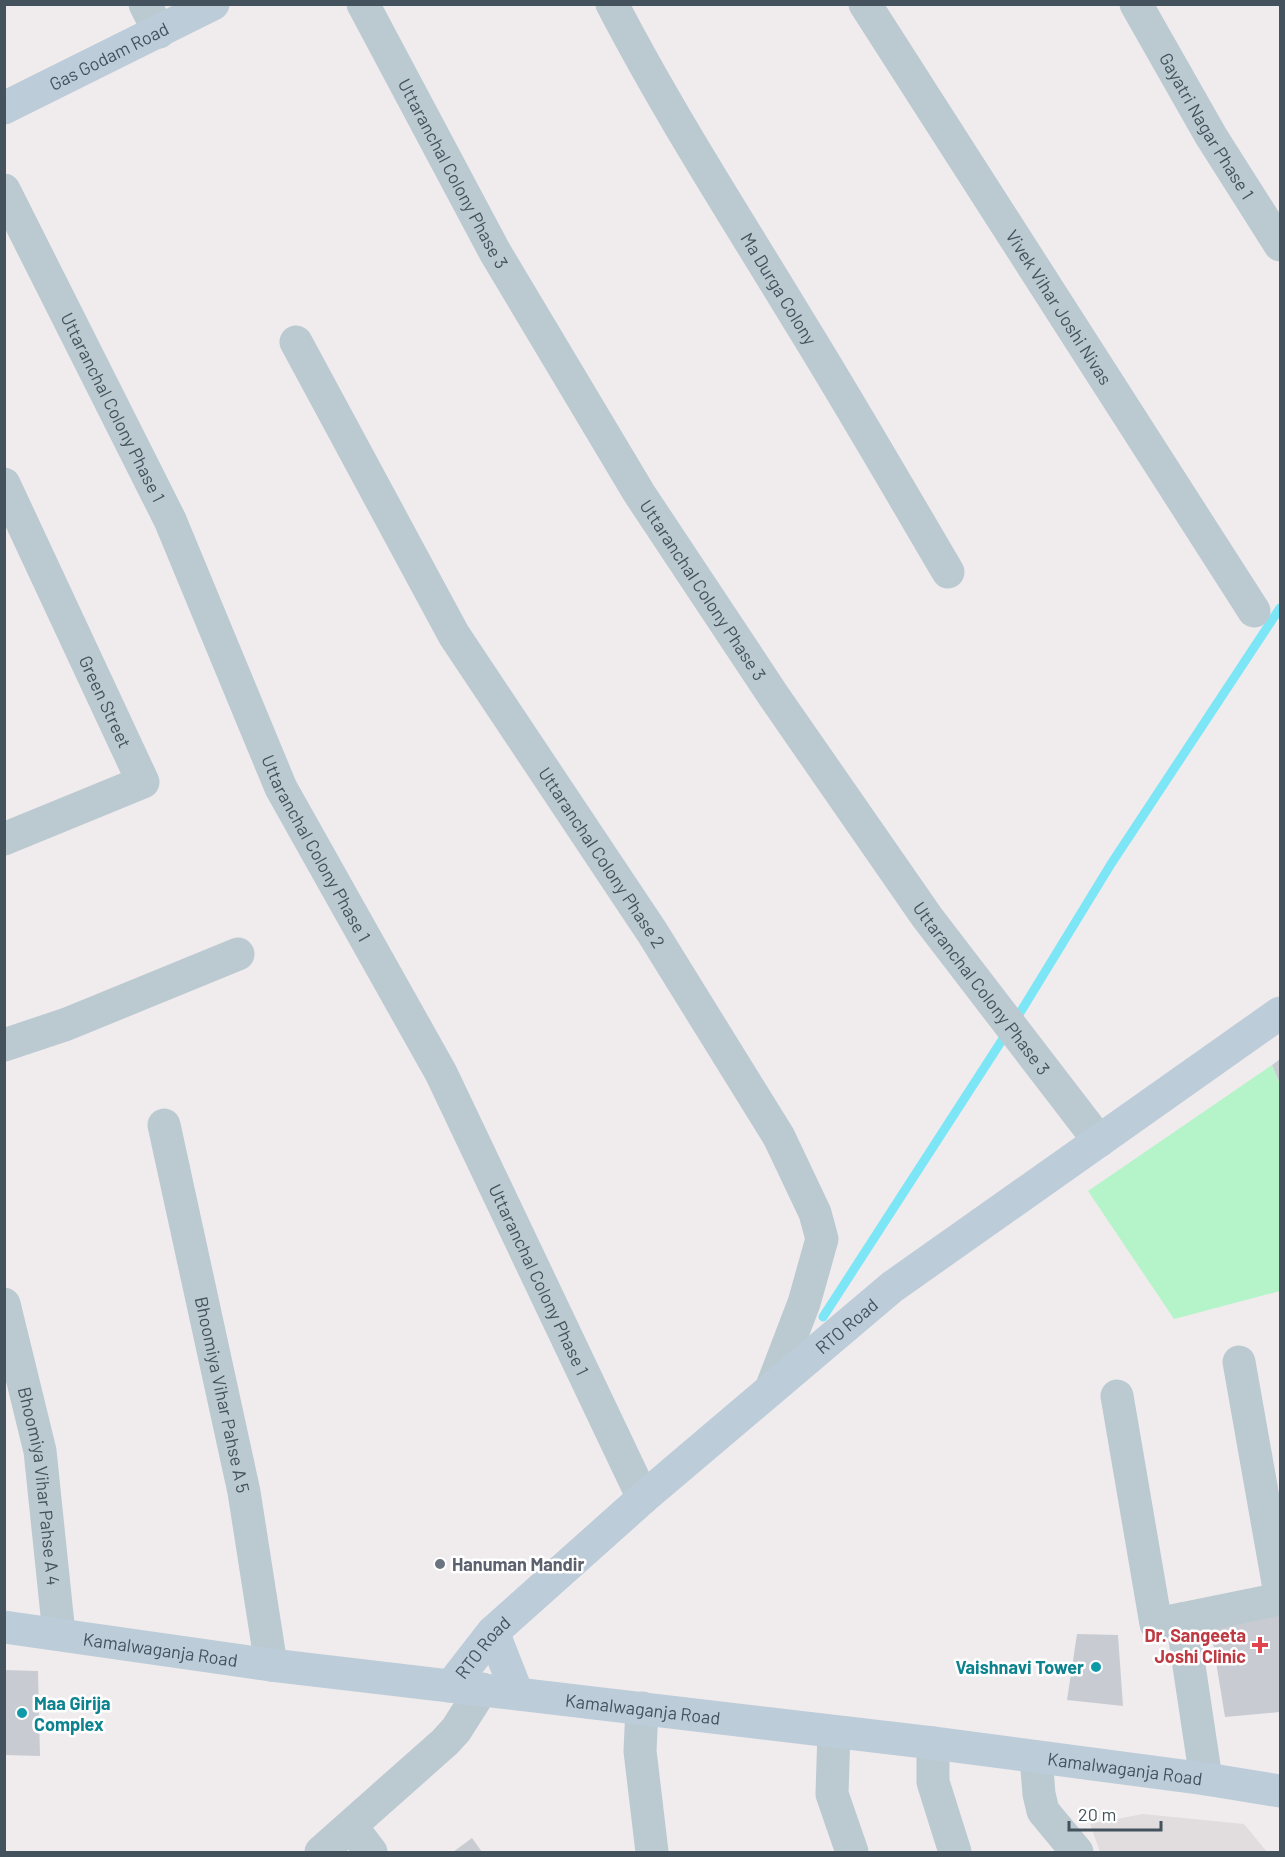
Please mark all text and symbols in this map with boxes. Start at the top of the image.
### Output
street label: Gas Godam Road [45,17,172,95]
street label: Gayatri Nagar Phase 1 [1155,49,1259,203]
street label: Uttaranchal Colony Phase 3 [394,75,513,272]
street label: Vivek Vihar Joshi Nivas [1001,225,1117,389]
street label: Ma Durga Colony [736,228,822,349]
street label: Uttaranchal Colony Phase 1 [56,309,170,505]
street label: Uttaranchal Colony Phase 3 [635,495,771,684]
street label: Green Street [75,652,136,751]
street label: Uttaranchal Colony Phase 1 [257,751,376,945]
street label: Uttaranchal Colony Phase 2 [534,763,670,952]
street label: Uttaranchal Colony Phase 3 [909,897,1055,1079]
street label: Uttaranchal Colony Phase 1 [484,1180,594,1379]
street label: RTO Road [811,1293,882,1358]
street label: Bhoomiya Vihar Pahse A 5 [191,1294,255,1495]
street label: Bhoomiya Vihar Pahse A 4 [14,1384,65,1587]
place label: Hanuman Mandir [452,1553,584,1575]
marker: Hanuman Mandir [433,1557,447,1571]
street label: RTO Road [450,1611,515,1683]
place label: Dr. Sangeeta Joshi Clinic [1144,1624,1246,1667]
street label: Kamalwaganja Road [82,1627,239,1671]
marker: Dr. Sangeeta Joshi Clinic [1251,1636,1269,1654]
place label: Vaishnavi Tower [955,1656,1084,1678]
marker: Vaishnavi Tower [1089,1660,1103,1674]
street label: Kamalwaganja Road [564,1689,721,1729]
place label: Maa Girija Complex [34,1692,111,1735]
marker: Maa Girija Complex [15,1706,29,1720]
street label: Kamalwaganja Road [1046,1747,1204,1789]
scale bar [1069,1794,1160,1832]
text: 20 m [1078,1803,1116,1825]

